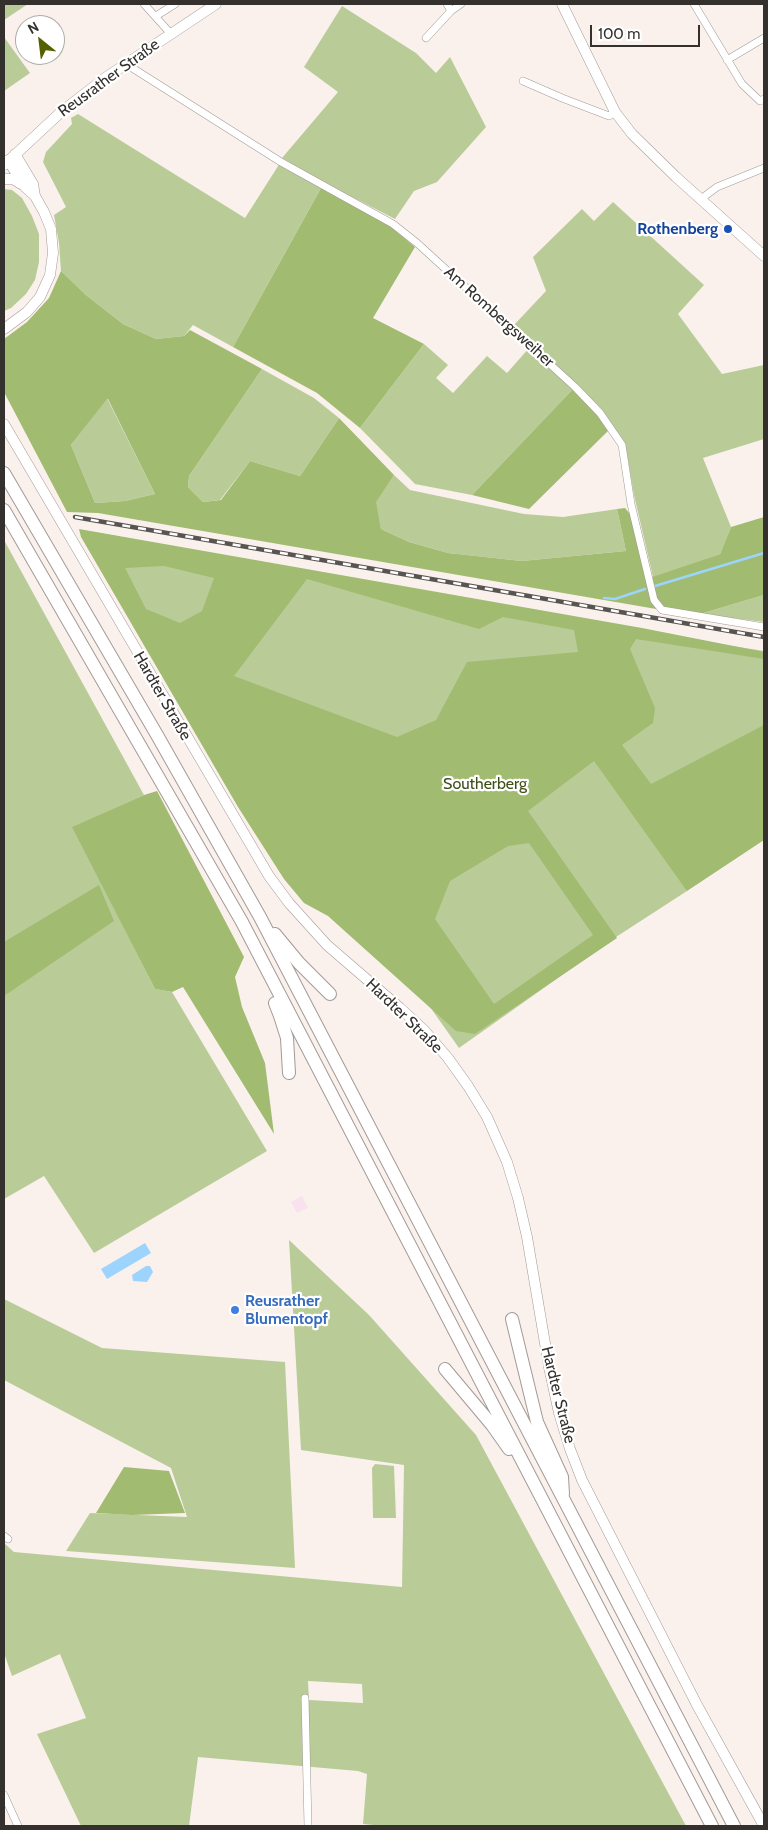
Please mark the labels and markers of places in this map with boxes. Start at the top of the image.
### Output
place label: Rothenberg [637,219,718,239]
marker: Rothenberg [722,223,734,235]
place label: Reusrather Blumentopf [245,1291,328,1329]
marker: Reusrather Blumentopf [229,1304,241,1316]

